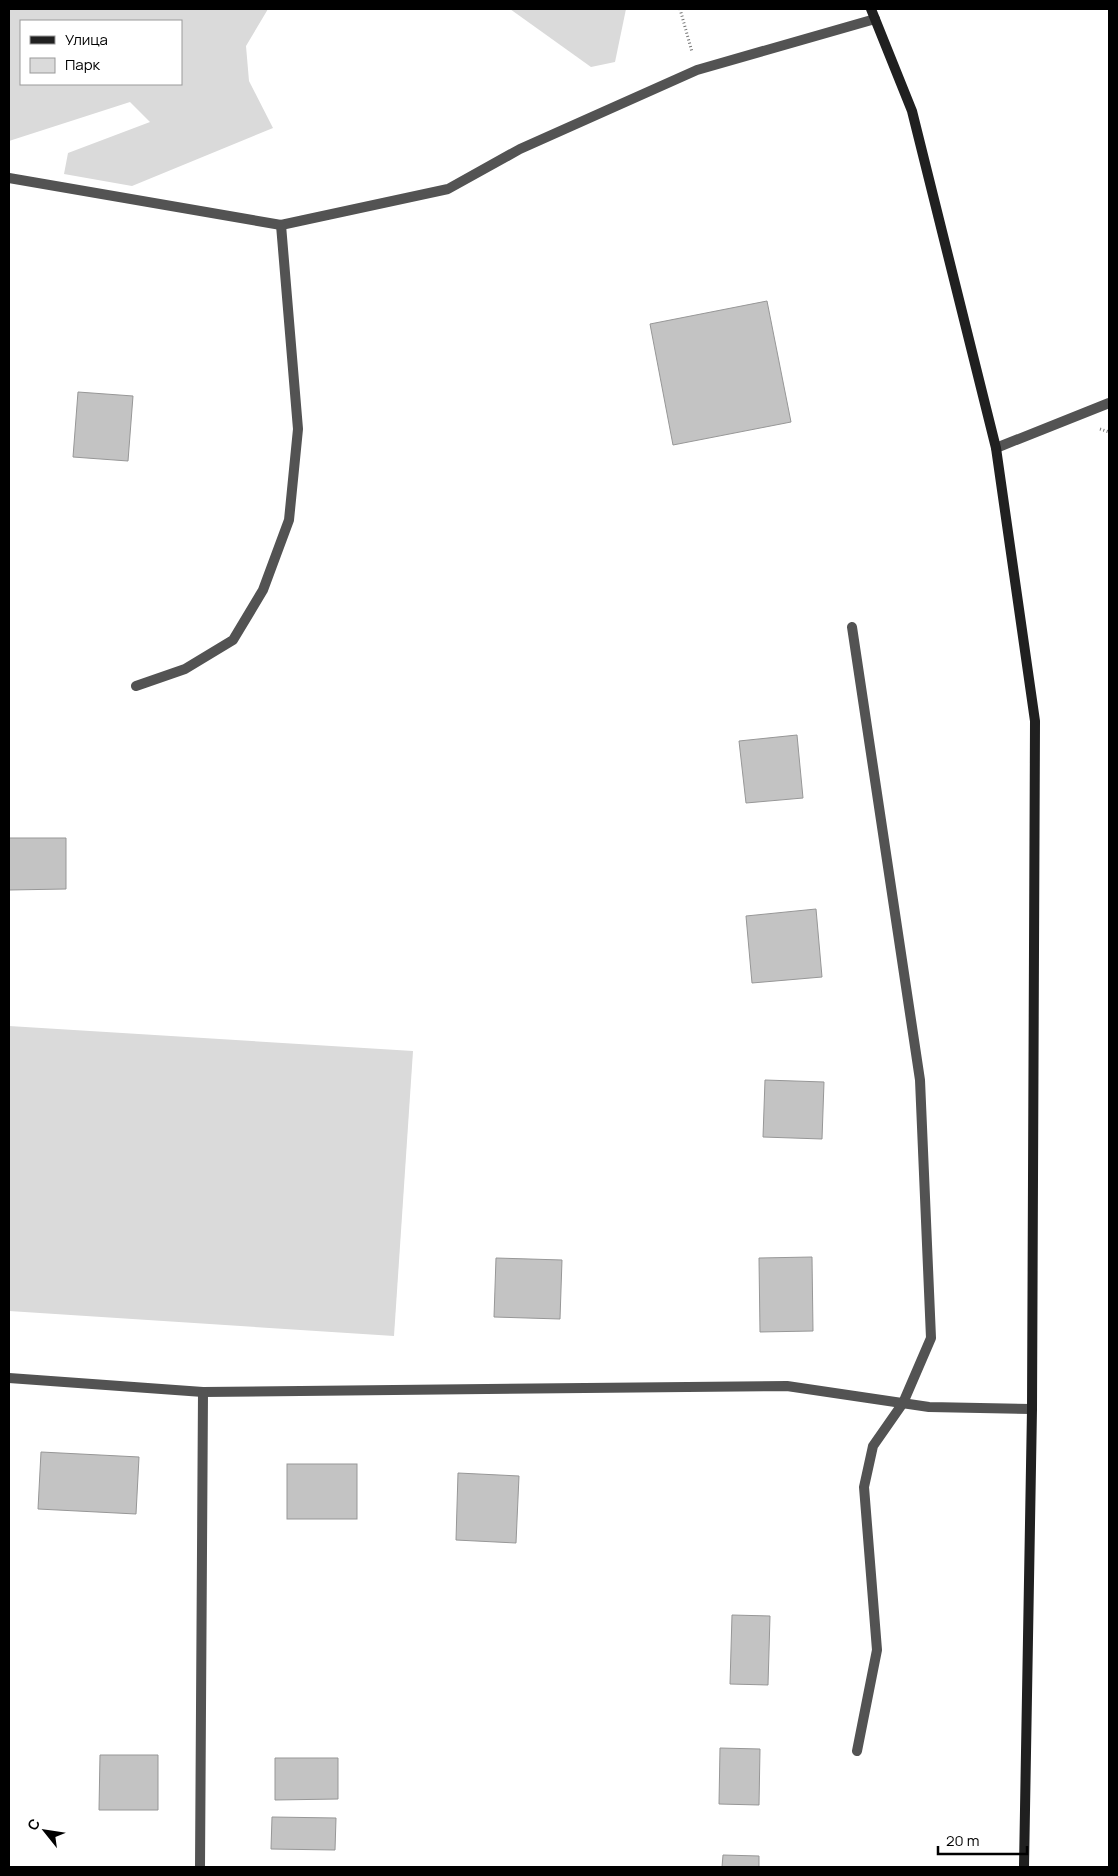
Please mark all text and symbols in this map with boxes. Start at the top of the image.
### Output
legend [20,20,182,85]
text: Улица [65,29,108,50]
text: Парк [65,54,101,75]
north arrow [20,1806,70,1856]
text: С [22,1815,44,1833]
scale bar [938,1824,1027,1856]
text: 20 m [946,1830,979,1851]

